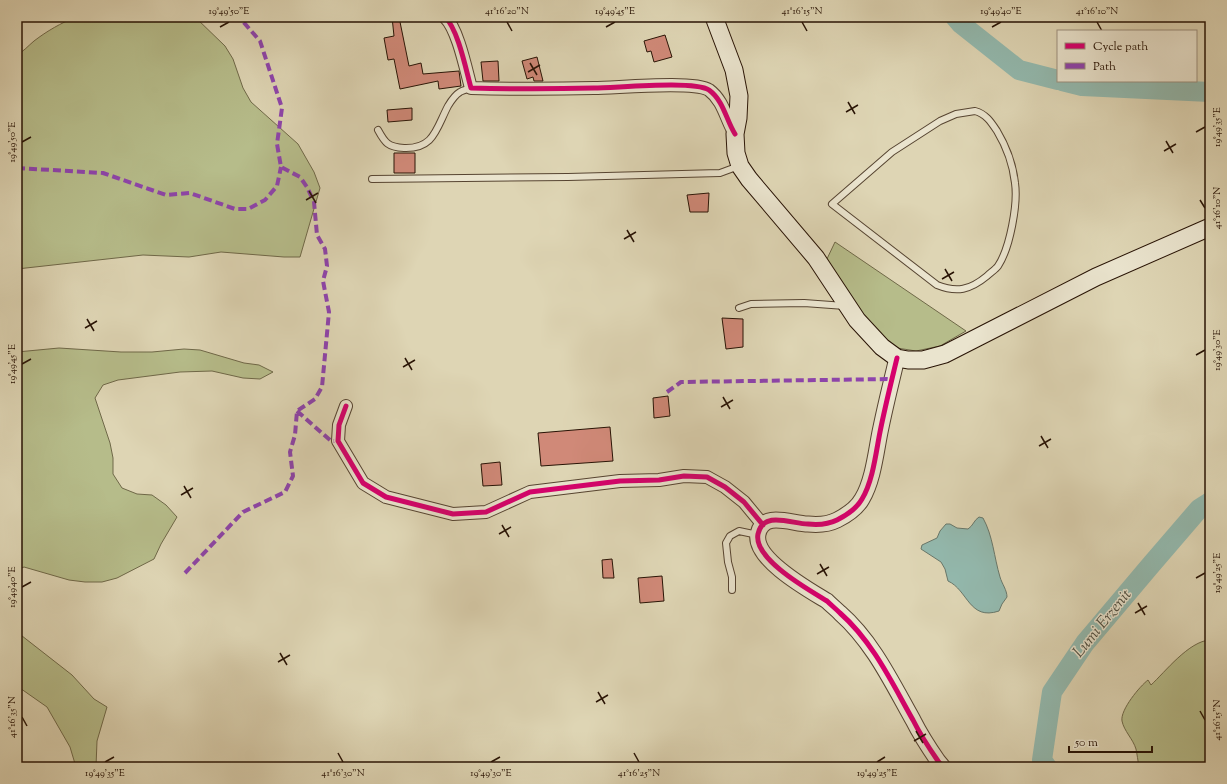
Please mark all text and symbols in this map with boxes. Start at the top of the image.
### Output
text: 19°49'50"E [209,4,249,19]
text: 41°16'20"N [485,4,529,19]
text: 19°49'45"E [595,4,635,19]
text: 41°16'15"N [781,4,823,19]
text: 19°49'40"E [980,4,1022,19]
text: 41°16'10"N [1076,4,1118,19]
legend [1057,30,1197,82]
text: Cycle path [1093,38,1148,56]
text: Path [1093,58,1116,76]
text: 19°49'35"E [1210,107,1225,147]
text: 19°49'50"E [5,122,20,162]
text: 41°16'10"N [1210,187,1225,229]
text: 19°49'30"E [1210,329,1225,371]
text: 19°49'45"E [5,344,20,384]
text: 19°49'25"E [1210,553,1225,593]
text: 19°49'40"E [5,566,20,608]
water label: Lumi Erzenit [1068,585,1138,663]
text: 41°16'35"N [5,696,20,738]
text: 41°16'15"N [1210,699,1225,741]
scale bar [1069,728,1152,754]
text: 50 m [1074,734,1098,752]
text: 19°49'35"E [85,766,125,781]
text: 41°16'30"N [321,766,365,781]
text: 19°49'30"E [470,766,512,781]
text: 41°16'25"N [618,766,660,781]
text: 19°49'25"E [857,766,897,781]

